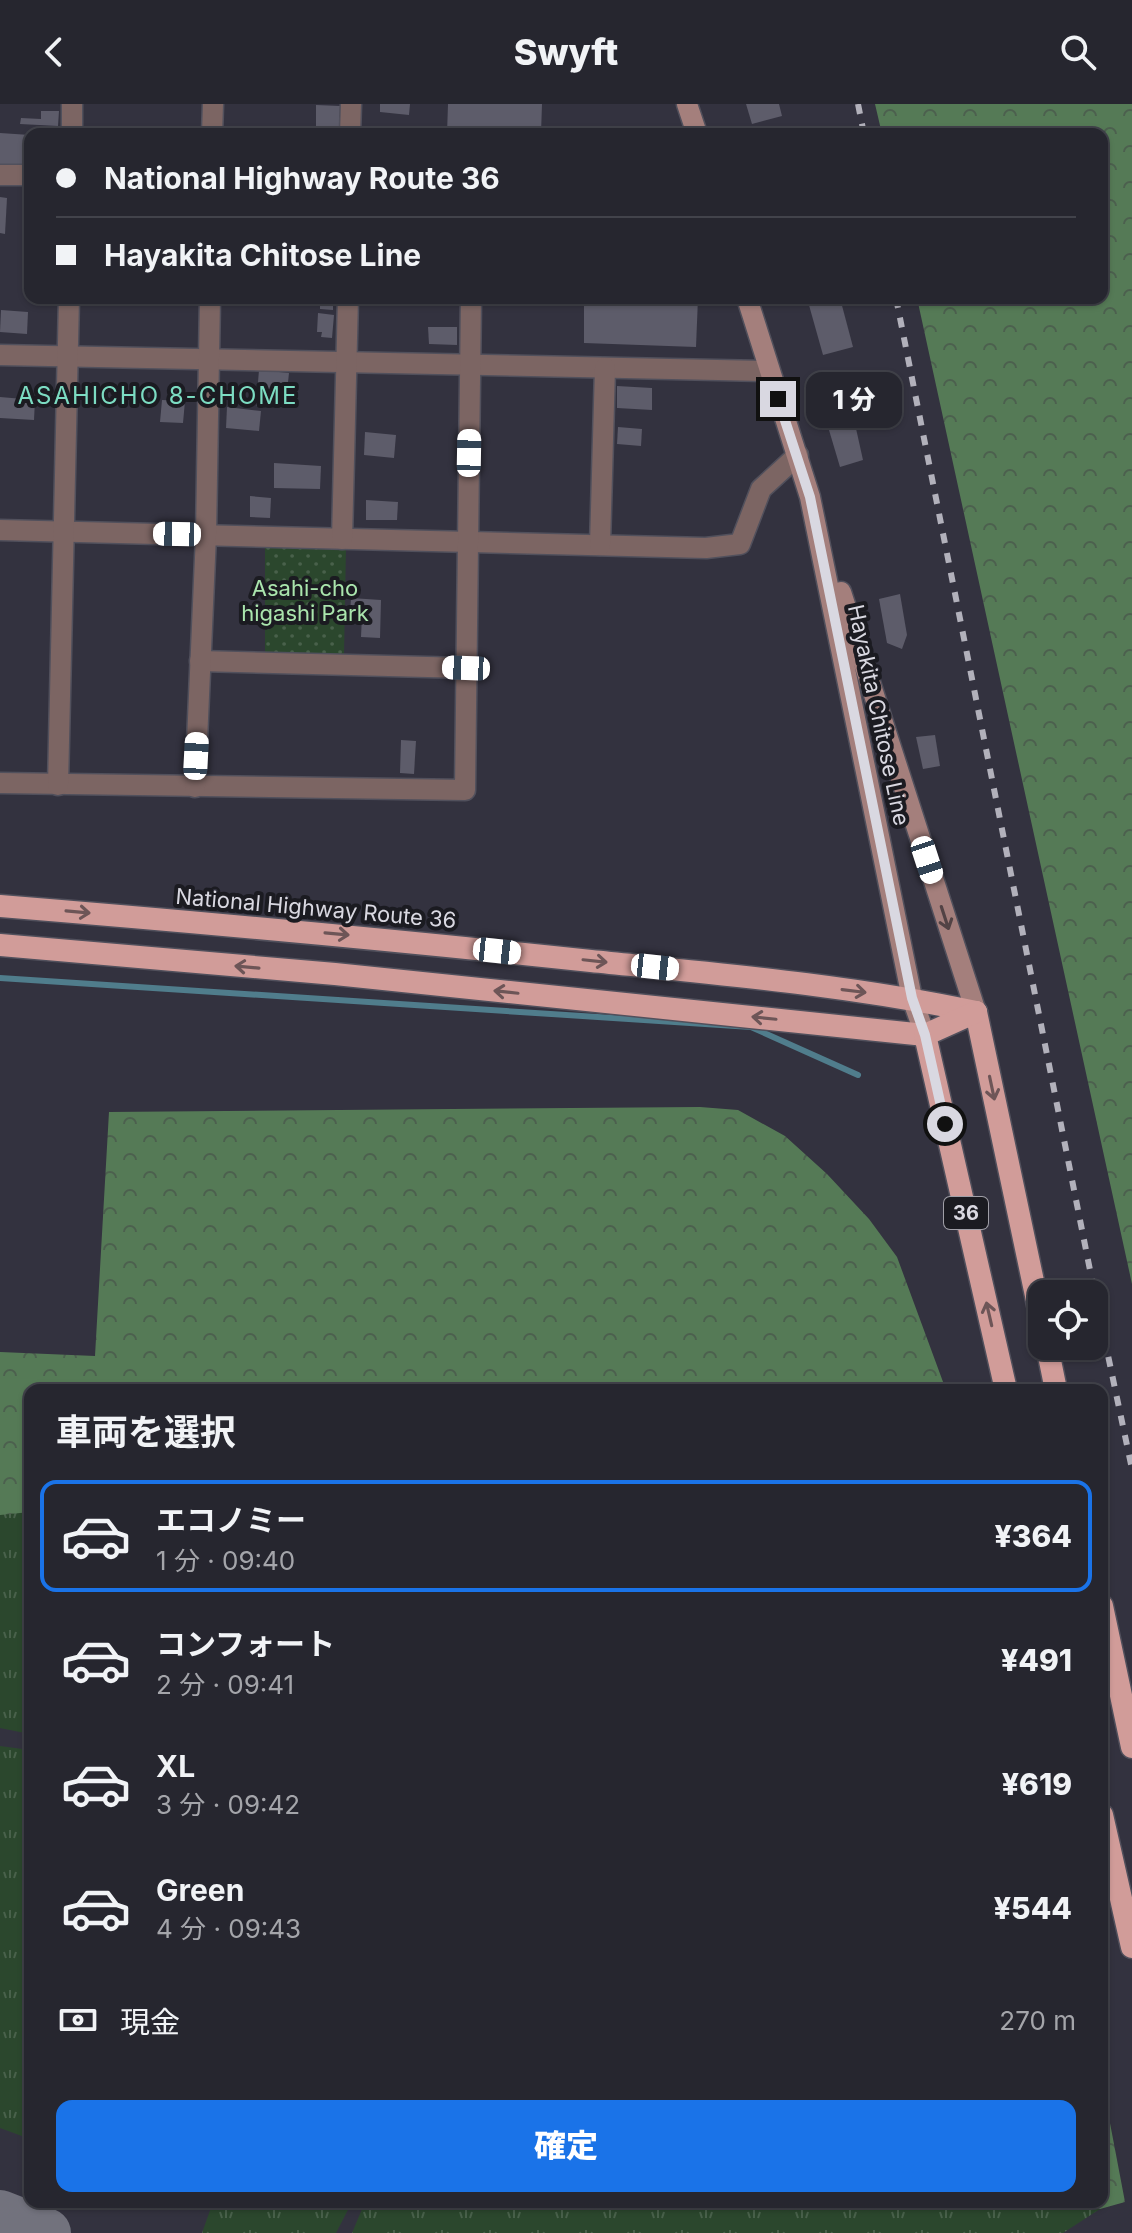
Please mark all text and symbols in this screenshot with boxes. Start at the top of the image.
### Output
icon: back [32,30,76,74]
text: Swyft [514,30,618,74]
icon: search [1056,30,1100,74]
text: National Highway Route 36 [104,160,500,196]
text: Hayakita Chitose Line [104,237,421,273]
callout: 1 分 [806,371,902,427]
district label: ASAHICHO 8-CHOME [18,381,298,410]
route end [760,381,796,417]
text: 1 分 [832,384,876,415]
car [457,429,481,477]
car [153,522,201,546]
park label: Asahi-cho higashi Park [241,575,369,626]
street label: Hayakita Chitose Line [843,602,915,828]
car [442,655,490,681]
car [183,731,209,781]
car [908,833,946,887]
street label: National Highway Route 36 [175,883,457,933]
one-way arrow [64,905,91,920]
one-way arrow [939,905,954,930]
one-way arrow [323,927,350,942]
car [472,937,522,965]
car [630,953,680,981]
one-way arrow [581,954,608,969]
one-way arrow [234,959,261,974]
one-way arrow [493,984,520,999]
one-way arrow [841,984,866,999]
one-way arrow [751,1011,778,1026]
one-way arrow [985,1075,1000,1100]
route start [927,1106,963,1142]
road number: 36 [944,1197,988,1229]
map controls [1028,1280,1108,1360]
button: locate [1028,1280,1108,1360]
one-way arrow [980,1302,995,1327]
text: 車両を選択 [56,1410,236,1454]
icon: car [60,1500,132,1572]
text: エコノミー [156,1502,306,1538]
text: ¥364 [994,1518,1072,1554]
text: 1 分 · 09:40 [156,1545,295,1576]
icon: car [60,1624,132,1696]
text: コンフォート [156,1626,335,1662]
text: ¥491 [1001,1642,1072,1678]
text: 2 分 · 09:41 [156,1669,294,1700]
icon: car [60,1748,132,1820]
text: XL [156,1748,195,1784]
text: ¥619 [1002,1766,1072,1802]
text: 3 分 · 09:42 [156,1789,300,1820]
icon: car [60,1872,132,1944]
text: Green [156,1872,244,1908]
text: ¥544 [994,1890,1072,1926]
text: 4 分 · 09:43 [156,1913,301,1944]
icon: cash [56,1998,100,2042]
text: 現金 [120,2004,180,2040]
text: 270 m [999,2005,1076,2036]
button: 確定 [56,2100,1076,2192]

